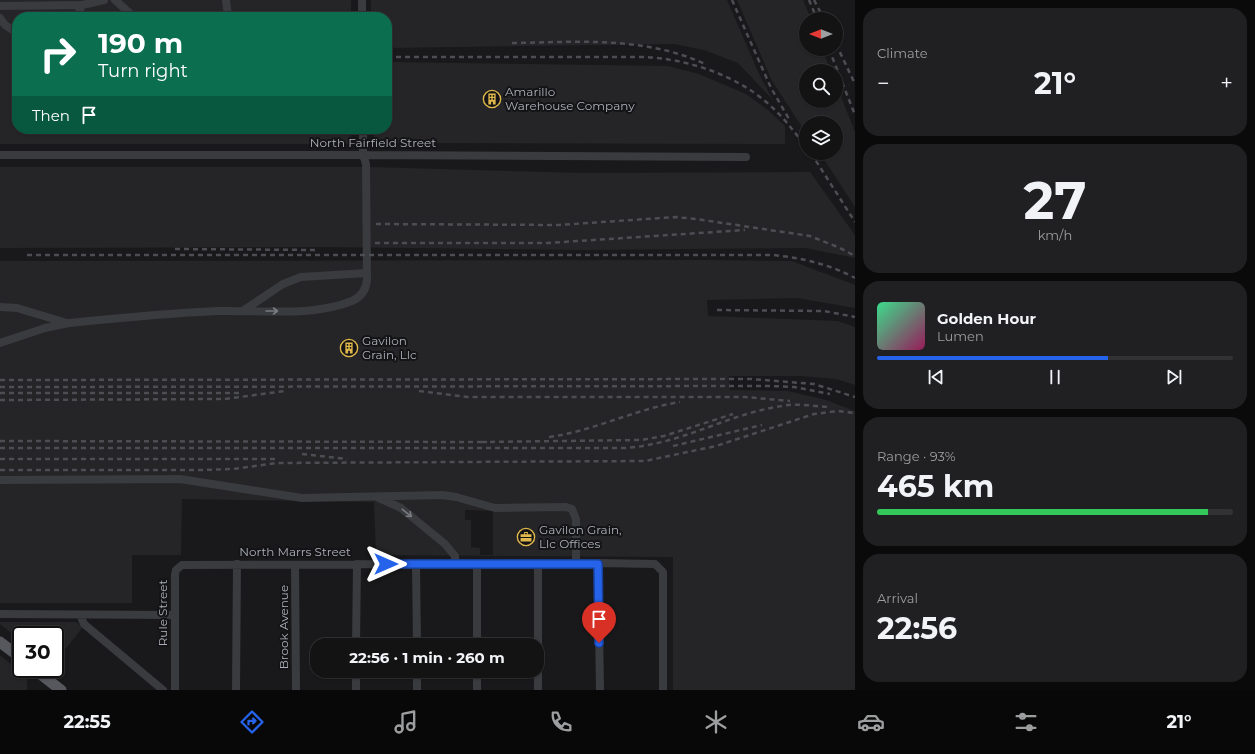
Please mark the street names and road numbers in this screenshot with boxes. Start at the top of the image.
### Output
street label: North Fairfield Street [310,135,436,150]
street label: North Marrs Street [239,544,351,559]
street label: Rule Street [155,580,170,646]
street label: Brook Avenue [276,585,291,669]

